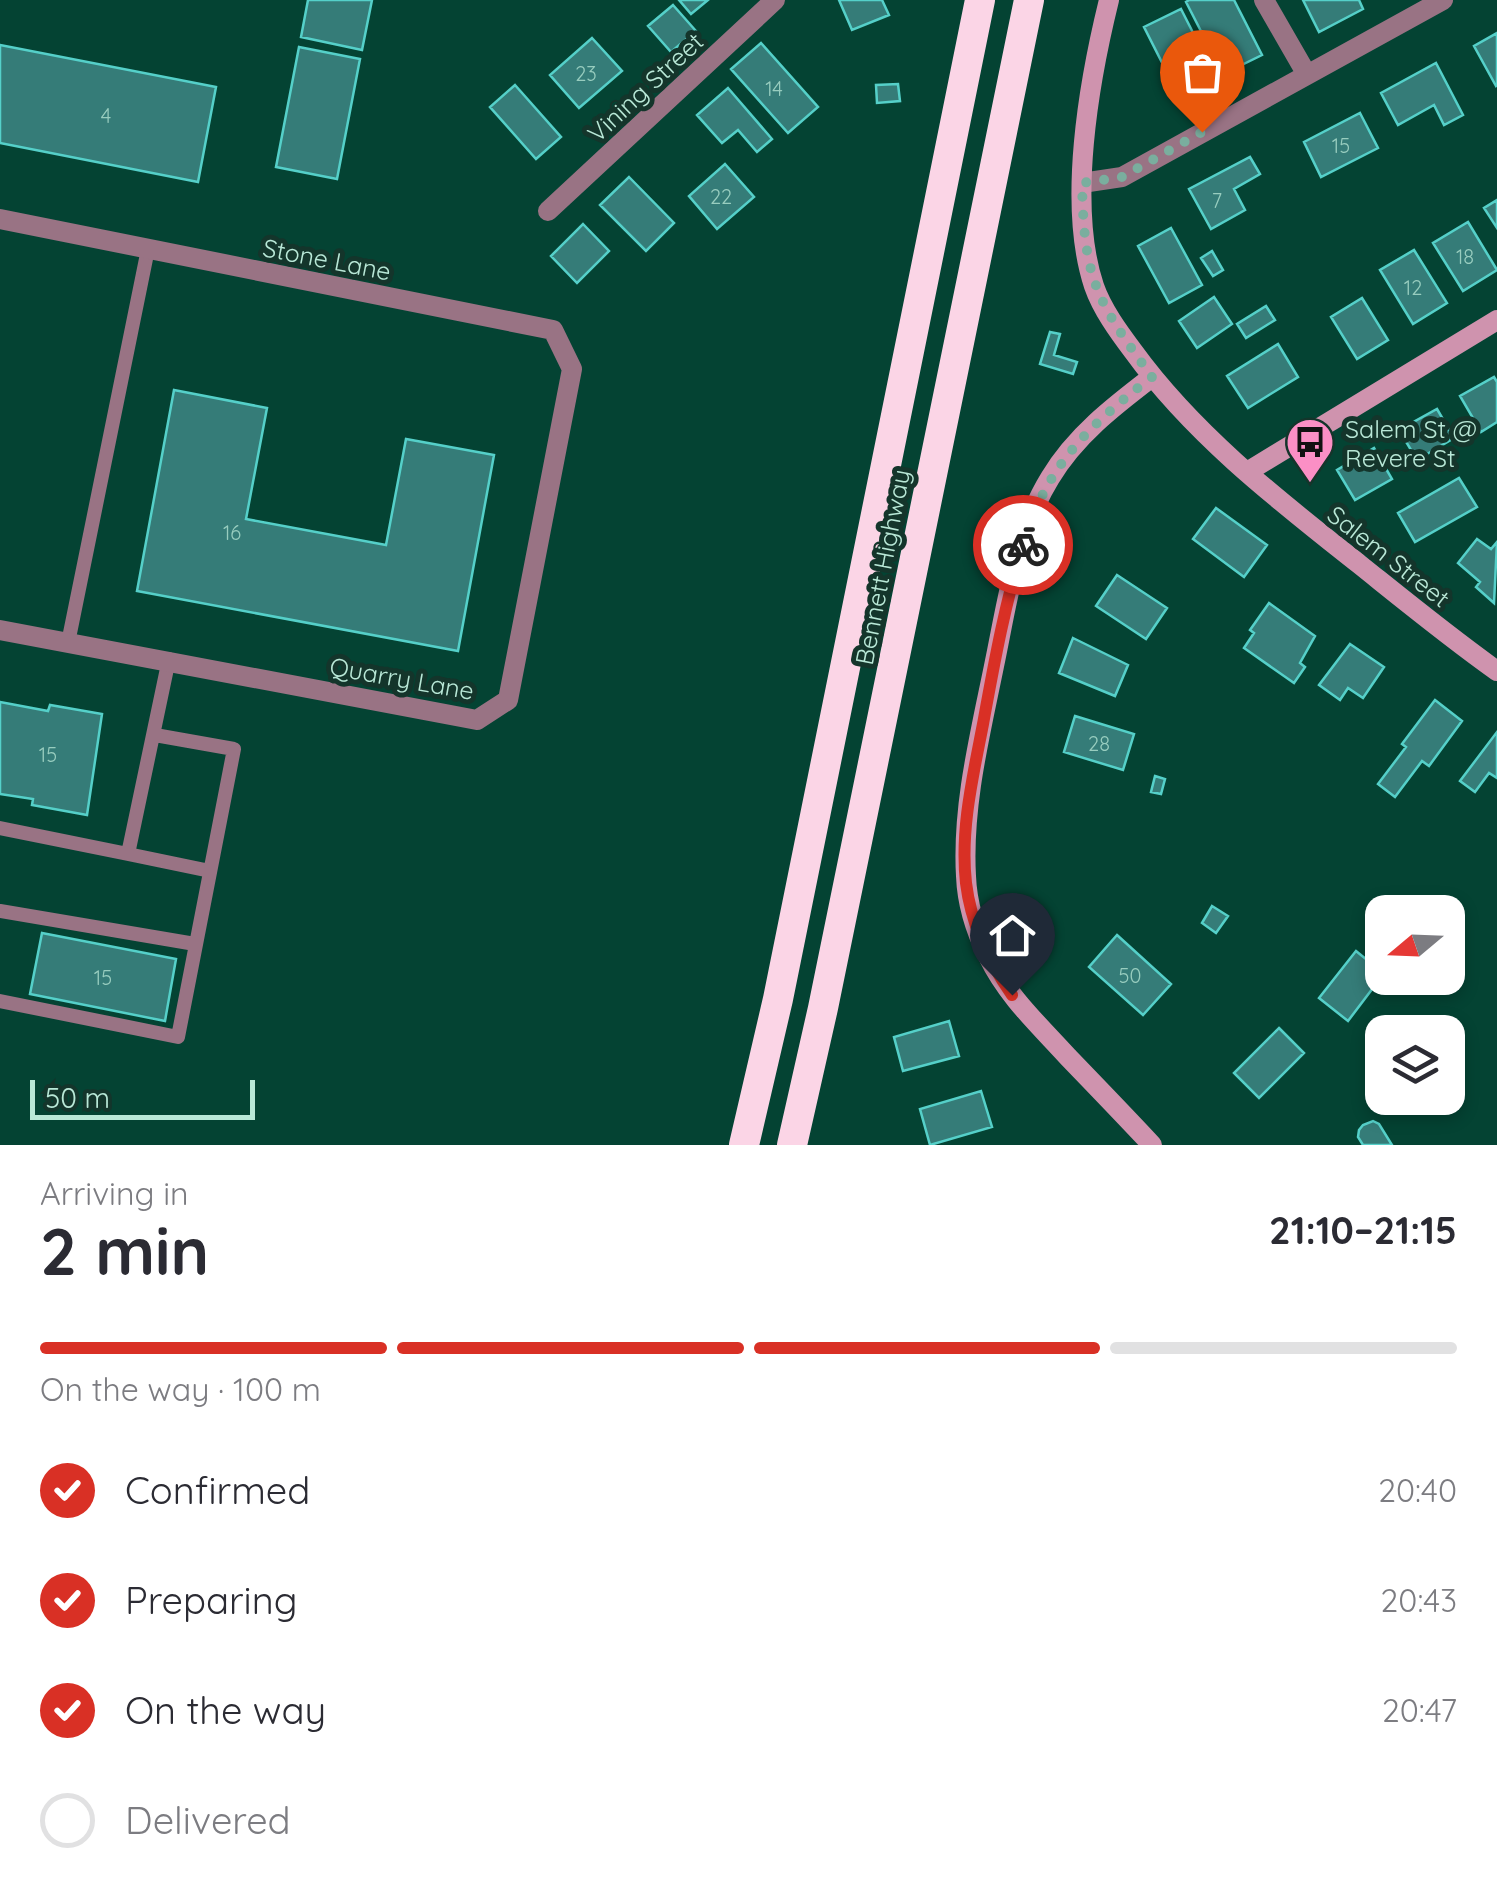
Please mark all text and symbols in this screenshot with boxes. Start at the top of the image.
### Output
street label: Vining Street [581,26,709,148]
pin [1160,30,1245,133]
icon: bag [1175,45,1230,100]
house number: 23 [575,61,597,86]
house number: 14 [765,76,783,101]
house number: 4 [101,103,111,128]
house number: 15 [1332,133,1350,158]
house number: 22 [710,184,732,209]
house number: 7 [1212,188,1222,213]
street label: Stone Lane [260,231,394,287]
house number: 18 [1456,244,1474,269]
house number: 12 [1404,275,1422,300]
place label: Salem St @ Revere St [1345,413,1477,473]
bus stop icon: Salem St @ Revere St [1284,416,1336,484]
street label: Bennett Highway [848,467,916,667]
courier [973,495,1073,595]
street label: Salem Street [1322,499,1456,613]
icon: bike [996,518,1051,573]
house number: 16 [223,520,241,545]
street label: Quarry Lane [327,650,477,706]
house number: 28 [1088,731,1110,756]
house number: 15 [39,742,57,767]
pin [970,893,1055,996]
north arrow [1365,895,1465,995]
map controls [1365,895,1465,1115]
icon: home [985,908,1040,963]
house number: 50 [1119,963,1141,988]
house number: 15 [94,965,112,990]
button: layers [1365,1015,1465,1115]
scale bar [30,1075,255,1120]
text: 50 m [45,1080,110,1115]
text: Arriving in [40,1173,189,1213]
text: 21:10–21:15 [1269,1206,1457,1254]
text: 2 min [40,1210,209,1291]
text: On the way · 100 m [40,1369,321,1409]
icon: check [40,1463,95,1518]
text: Confirmed [125,1466,310,1514]
text: 20:40 [1378,1470,1457,1510]
icon: check [40,1573,95,1628]
text: Preparing [125,1576,297,1624]
text: 20:43 [1381,1580,1457,1620]
icon: check [40,1683,95,1738]
text: On the way [125,1686,326,1734]
text: 20:47 [1382,1690,1457,1730]
text: Delivered [125,1796,291,1844]

